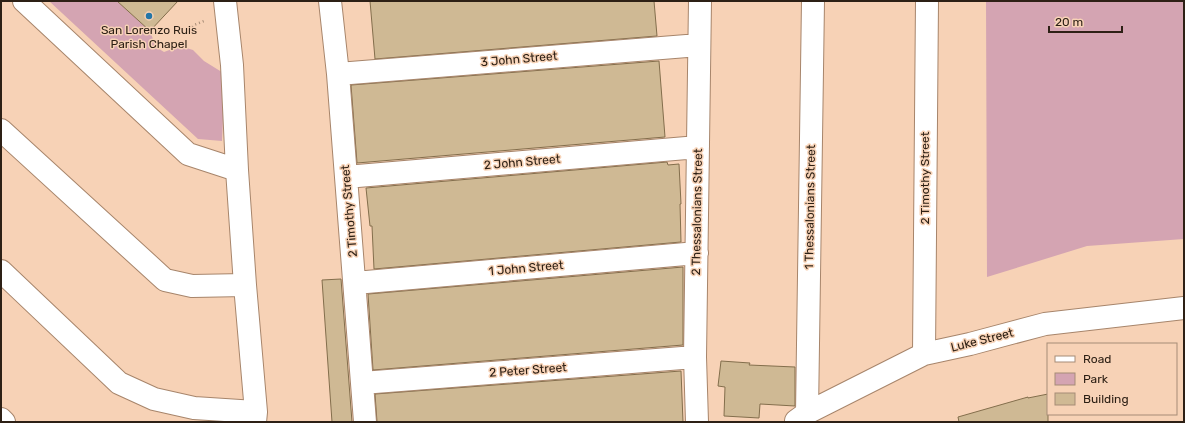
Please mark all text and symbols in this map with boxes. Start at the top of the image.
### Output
scale bar [1049,8,1122,34]
marker: San Lorenzo Ruis Parish Chapel [144,11,154,21]
text: 20 m [1055,15,1083,29]
place label: San Lorenzo Ruis Parish Chapel [101,23,197,51]
street label: 3 John Street [480,49,558,69]
street label: 2 Timothy Street [918,131,932,224]
street label: 1 Thessalonians Street [802,144,818,270]
street label: 2 Thessalonians Street [689,148,705,276]
street label: 2 John Street [483,152,561,172]
street label: 2 Timothy Street [338,164,360,258]
street label: 1 John Street [488,258,564,278]
street label: Luke Street [949,325,1015,355]
legend [1047,343,1177,415]
text: Road [1083,352,1111,366]
street label: 2 Peter Street [489,360,568,380]
text: Park [1083,372,1109,386]
text: Building [1083,392,1129,406]

